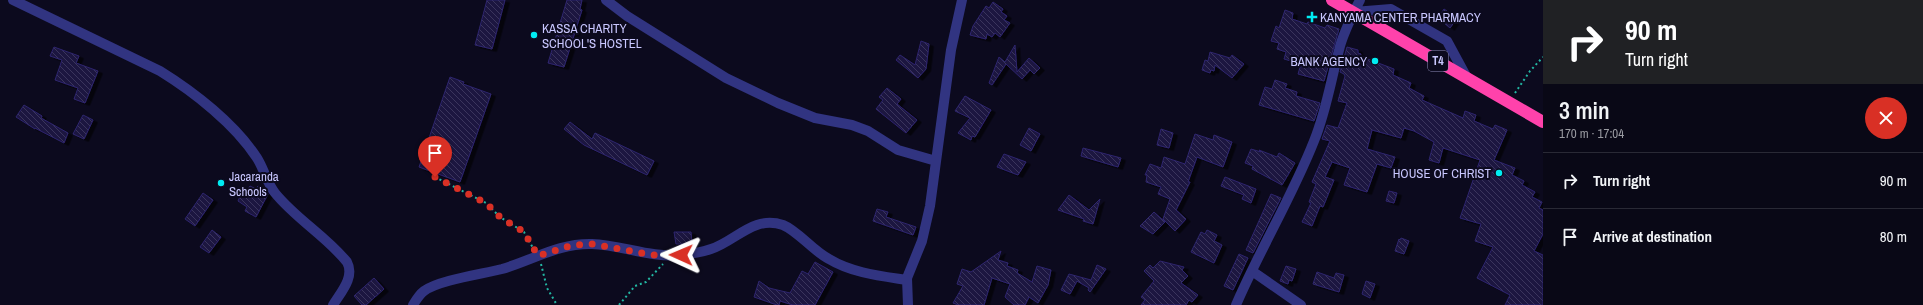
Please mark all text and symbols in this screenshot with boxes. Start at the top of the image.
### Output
place label: KANYAMA CENTER PHARMACY [1320,9,1481,26]
text: 90 m [1625,11,1677,49]
marker: KANYAMA CENTER PHARMACY [1307,12,1317,22]
icon: right [1559,16,1611,68]
place label: KASSA CHARITY SCHOOL'S HOSTEL [542,20,642,52]
marker: KASSA CHARITY SCHOOL'S HOSTEL [529,30,539,40]
text: Turn right [1625,47,1688,72]
road number: T4 [1428,51,1448,71]
place label: BANK AGENCY [1291,53,1367,70]
marker: BANK AGENCY [1370,56,1380,66]
text: 3 min [1559,94,1610,126]
button: close [1865,97,1907,139]
text: 170 m · 17:04 [1559,125,1624,142]
pin [418,136,452,177]
icon: arrive [424,142,446,164]
place label: HOUSE OF CHRIST [1393,165,1491,182]
place label: Jacaranda Schools [229,168,279,200]
marker: HOUSE OF CHRIST [1494,168,1504,178]
icon: right [1559,170,1581,192]
text: Turn right [1593,170,1650,191]
text: 90 m [1880,170,1907,191]
marker: Jacaranda Schools [216,178,226,188]
icon: arrive [1559,226,1581,248]
text: Arrive at destination [1593,226,1712,247]
text: 80 m [1880,226,1907,247]
position arrow [660,234,702,276]

